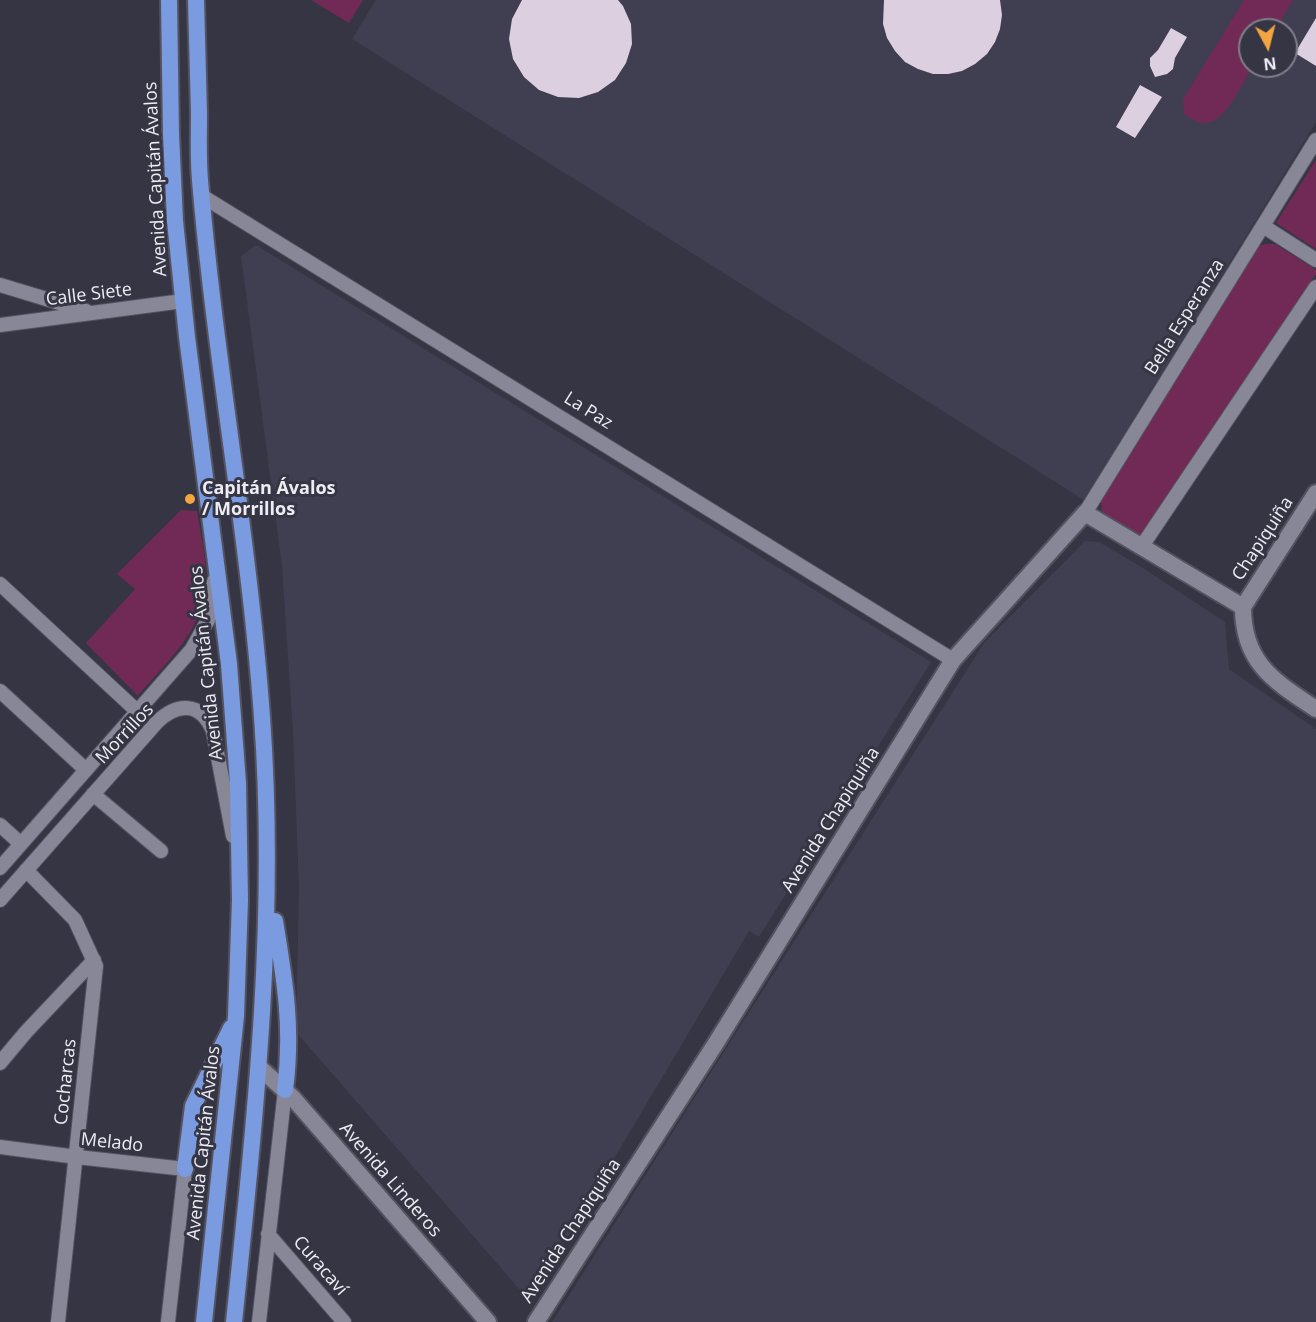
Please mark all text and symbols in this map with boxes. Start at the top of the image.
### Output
north arrow [1238,18,1298,78]
text: N [1262,52,1278,76]
street label: Avenida Capitán Ávalos [140,81,172,277]
street label: Bella Esperanza [1141,255,1229,379]
street label: Calle Siete [45,279,133,311]
street label: La Paz [560,388,616,434]
place label: Capitán Ávalos / Morrillos [202,478,336,520]
marker: Capitán Ávalos / Morrillos [183,492,197,506]
street label: Chapiquiña [1228,493,1298,585]
street label: Avenida Capitán Ávalos [186,565,228,761]
street label: Morrillos [92,699,158,769]
street label: Avenida Chapiquiña [778,743,884,897]
street label: Cocharcas [51,1038,81,1126]
street label: Avenida Capitán Ávalos [183,1045,225,1241]
street label: Avenida Linderos [334,1118,446,1242]
street label: Melado [80,1129,144,1157]
street label: Avenida Chapiquiña [516,1155,626,1307]
street label: Curacaví [288,1232,352,1300]

